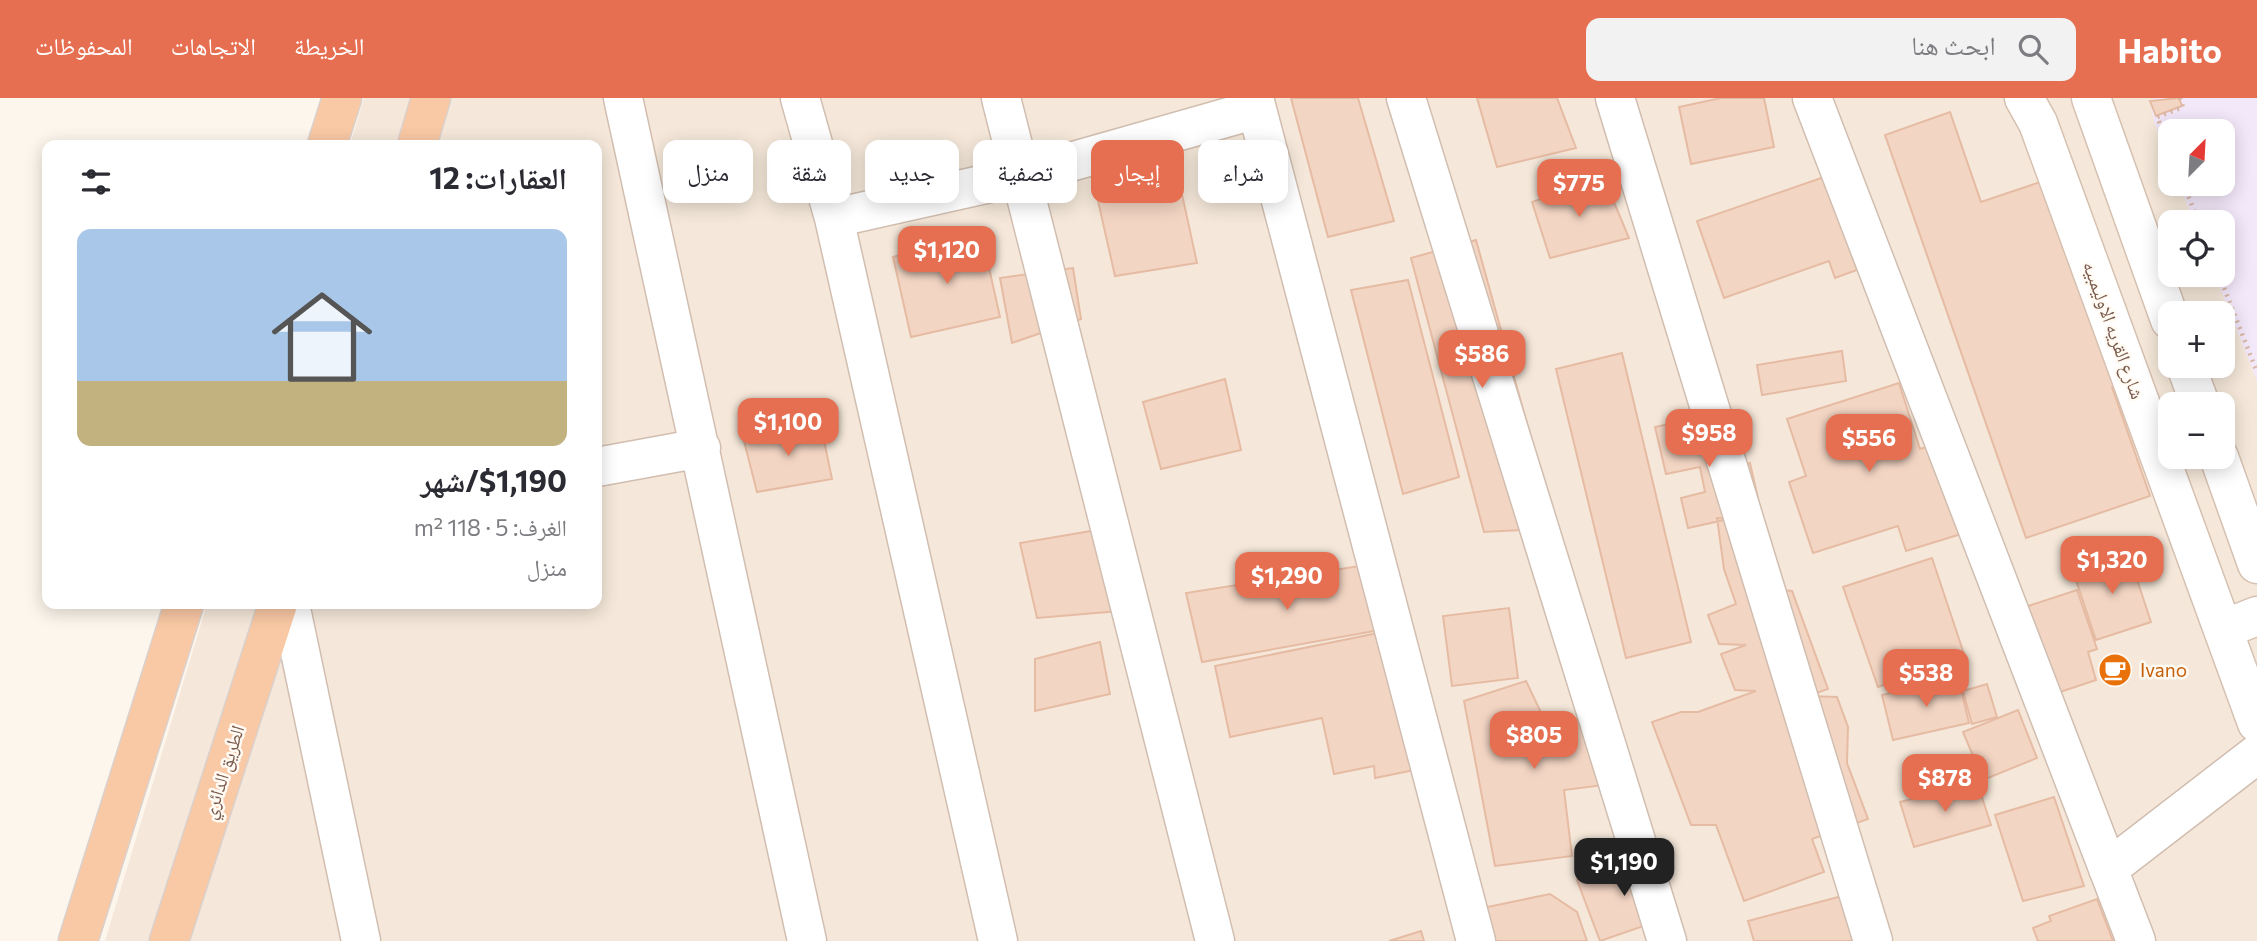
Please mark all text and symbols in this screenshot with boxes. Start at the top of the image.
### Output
search box [1586,18,2076,81]
text: ابحث هنا [1911,29,1996,60]
text: Habito [2118,29,2222,70]
icon: search [2014,30,2052,68]
text: المحفوظات [35,31,133,60]
text: الاتجاهات [171,31,256,60]
text: الخريطة [294,31,365,60]
north arrow [2158,119,2235,196]
map controls [2158,119,2235,469]
chip: منزل [663,140,753,203]
chip: شقة [767,140,851,203]
chip: جديد [865,140,959,203]
chip: تصفية [973,140,1077,203]
chip: إيجار [1091,140,1184,203]
chip: شراء [1198,140,1288,203]
text: العقارات: 12 [429,158,567,195]
pin: $775 [1538,159,1620,219]
icon: filters [77,163,115,201]
text: $775 [1553,168,1605,196]
button: locate [2158,210,2235,287]
pin: $1,120 [890,226,1004,286]
text: $1,120 [914,235,980,263]
street label: شارع القريه الاوليمبيه [2078,258,2150,402]
icon: home [259,274,385,400]
button: + [2158,301,2235,378]
pin: $586 [1441,330,1523,390]
text: $586 [1454,339,1510,367]
button: − [2158,392,2235,469]
pin: $1,100 [731,398,845,458]
text: $1,100 [754,407,822,435]
pin: $958 [1668,410,1750,469]
pin: $556 [1828,414,1910,474]
text: $958 [1681,418,1737,446]
text: $556 [1842,423,1896,451]
text: $1,190/شهر [420,461,567,498]
text: الغرف: 5 · 118 m² [414,513,567,541]
pin: $1,320 [2055,536,2169,596]
text: $1,320 [2077,545,2147,573]
pin: $1,290 [1230,552,1344,612]
text: منزل [527,553,567,581]
text: $1,290 [1251,561,1323,589]
pin: $538 [1885,650,1967,709]
cafe icon: Ivano [2096,651,2134,689]
text: $538 [1899,658,1953,686]
place label: Ivano [2140,658,2187,681]
pin: $805 [1493,712,1575,771]
text: $805 [1506,720,1562,748]
street label: الطريق الدائري [197,722,253,823]
pin: $878 [1904,754,1986,814]
text: $878 [1918,763,1972,791]
pin: $1,190 [1567,838,1681,898]
text: $1,190 [1590,847,1658,875]

